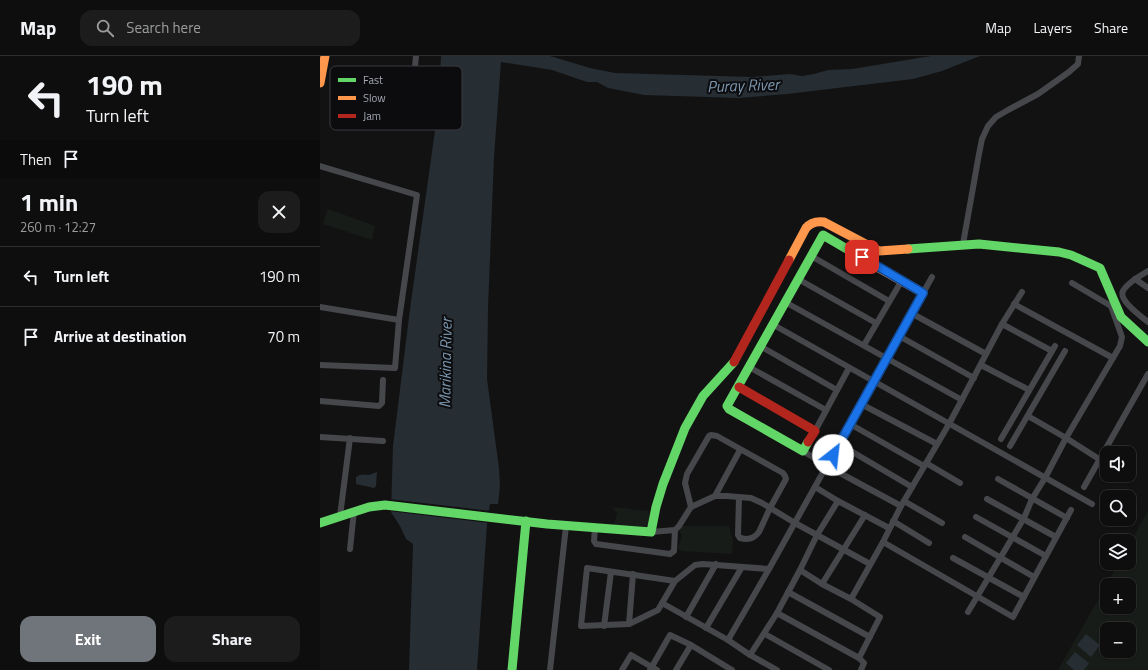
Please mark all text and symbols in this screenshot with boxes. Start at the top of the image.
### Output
search box [80,10,360,46]
text: Map [20,13,56,42]
text: Search here [126,16,201,39]
icon: search [94,17,116,39]
text: Map [985,17,1011,38]
text: Layers [1033,17,1072,38]
text: Share [1094,17,1128,38]
text: 190 m [86,63,163,106]
legend [330,66,462,130]
icon: left [20,72,72,124]
text: Fast [363,72,383,88]
water label: Puray River [707,72,781,98]
text: Slow [363,90,386,106]
text: Turn left [86,102,149,129]
text: Jam [363,108,381,124]
text: Then [20,148,52,171]
icon: arrive [60,148,82,170]
text: 1 min [20,184,78,220]
button: close [258,191,300,233]
text: 260 m · 12:27 [20,217,96,237]
pin [845,240,879,274]
icon: arrive [851,246,873,268]
text: Turn left [54,265,109,288]
text: 190 m [259,265,300,288]
icon: left [20,266,42,288]
water label: Marikina River [432,316,458,408]
text: Arrive at destination [54,325,187,348]
text: 70 m [267,325,300,348]
icon: arrive [20,326,42,348]
position arrow [812,434,854,476]
map controls [1100,446,1136,658]
button: sound [1100,446,1136,482]
button: search [1100,490,1136,526]
button: layers [1100,534,1136,570]
button: + [1100,578,1136,614]
button: Exit [20,616,156,662]
button: Share [164,616,300,662]
button: − [1100,622,1136,658]

